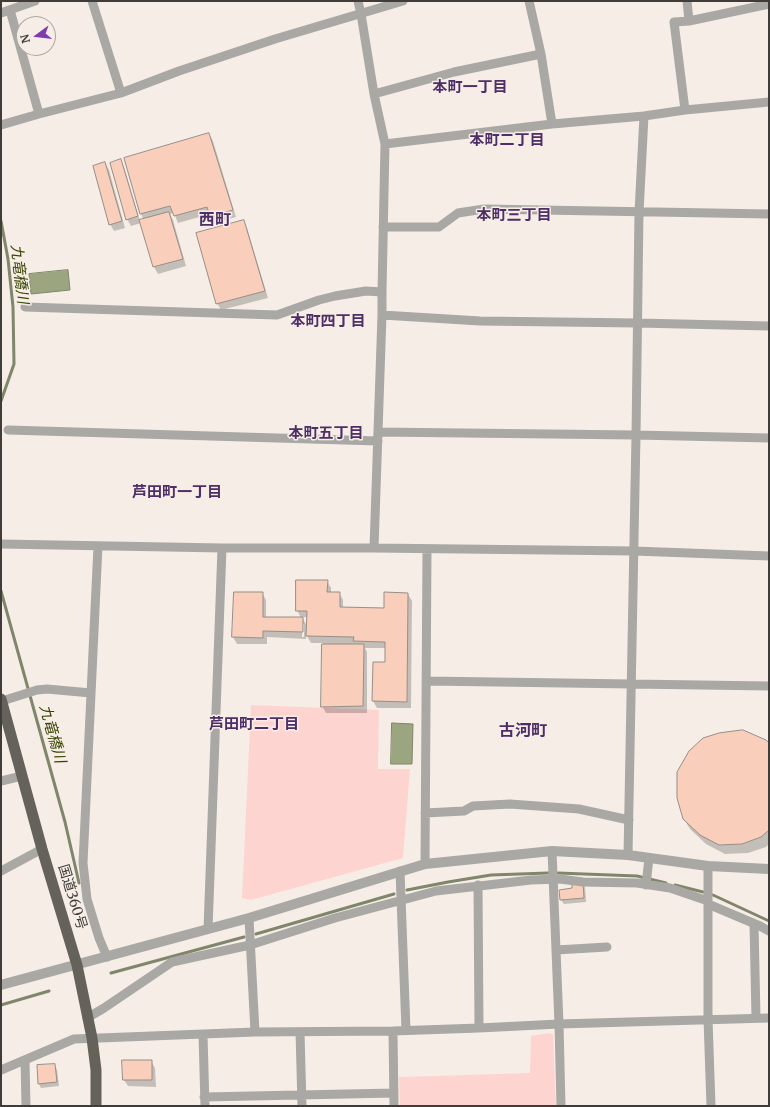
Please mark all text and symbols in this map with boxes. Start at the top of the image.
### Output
north arrow [16,16,56,56]
text: N [17,33,33,45]
district label: 本町一丁目 [433,79,507,97]
district label: 本町二丁目 [470,132,544,150]
district label: 本町三丁目 [477,207,551,225]
district label: 西町 [199,210,231,230]
water label: 九竜橋川 [6,243,32,305]
district label: 本町四丁目 [291,313,365,331]
district label: 本町五丁目 [289,425,363,443]
district label: 芦田町一丁目 [132,484,222,502]
water label: 九竜橋川 [35,703,69,765]
district label: 芦田町二丁目 [209,716,299,734]
district label: 古河町 [499,721,547,741]
street label: 国道360号 [54,862,90,932]

